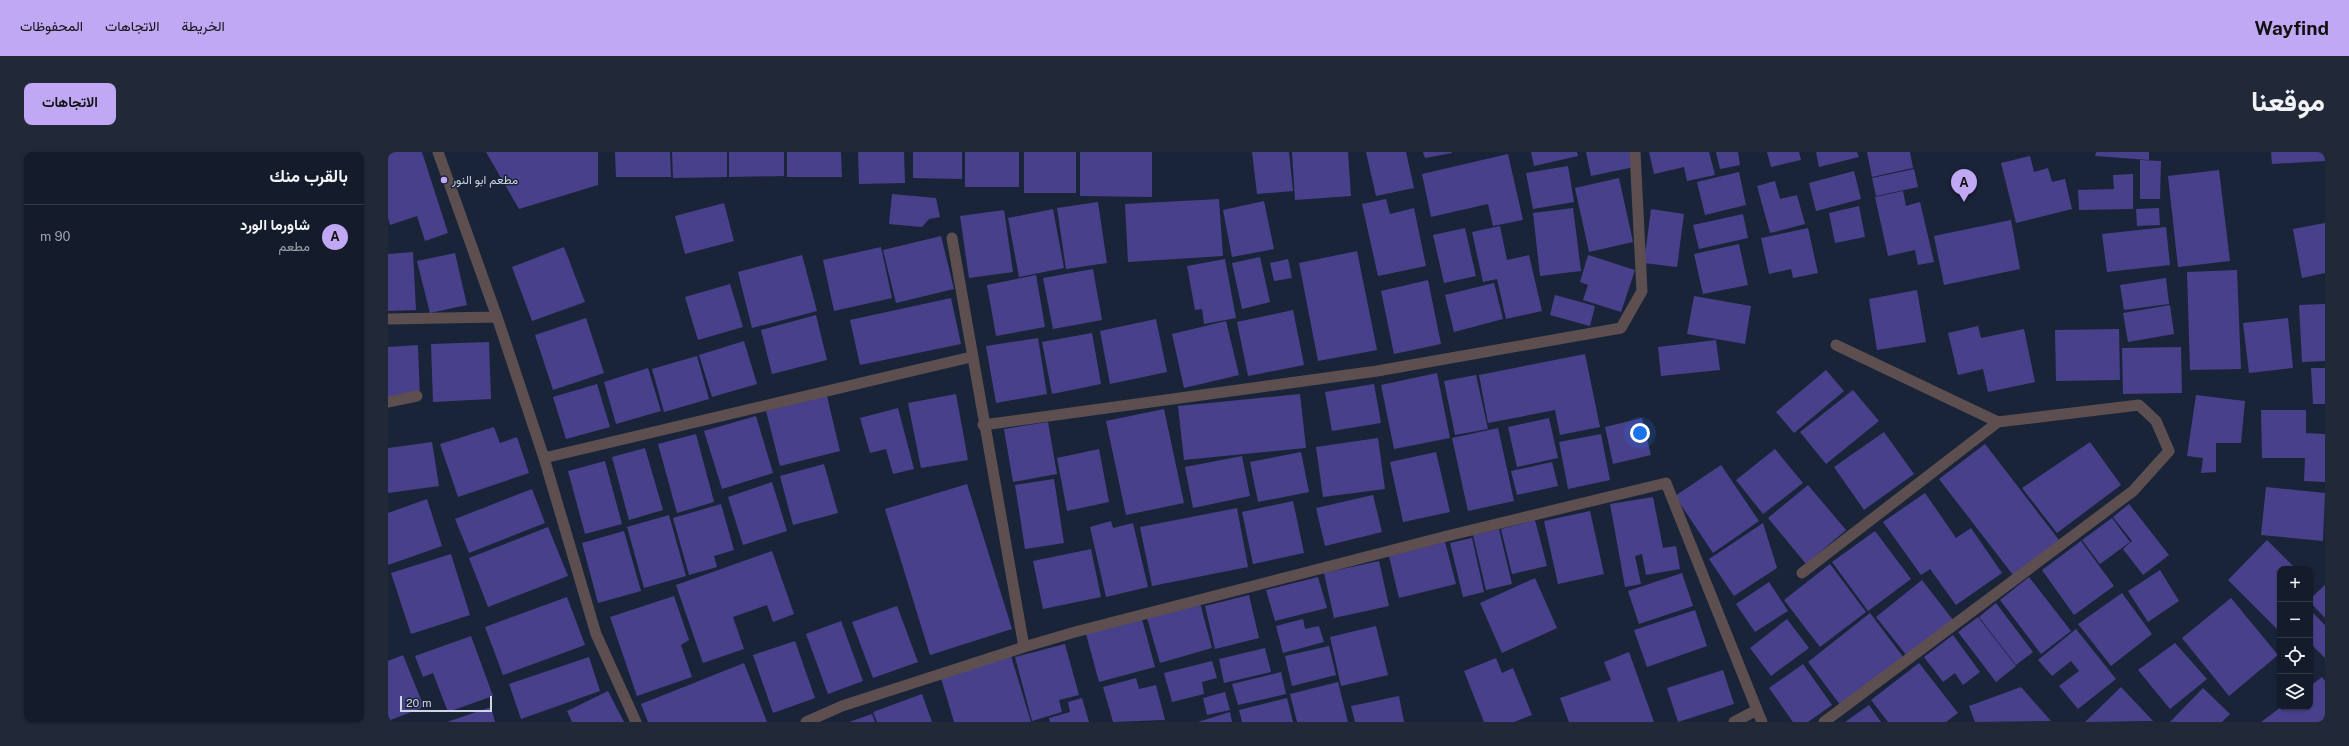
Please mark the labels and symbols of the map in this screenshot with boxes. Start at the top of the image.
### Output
pin: A [1951,169,1977,202]
place label: مطعم ابو النور [451,173,518,188]
marker: مطعم ابو النور [439,175,449,185]
your location [1630,423,1650,443]
scale bar [400,694,492,713]

